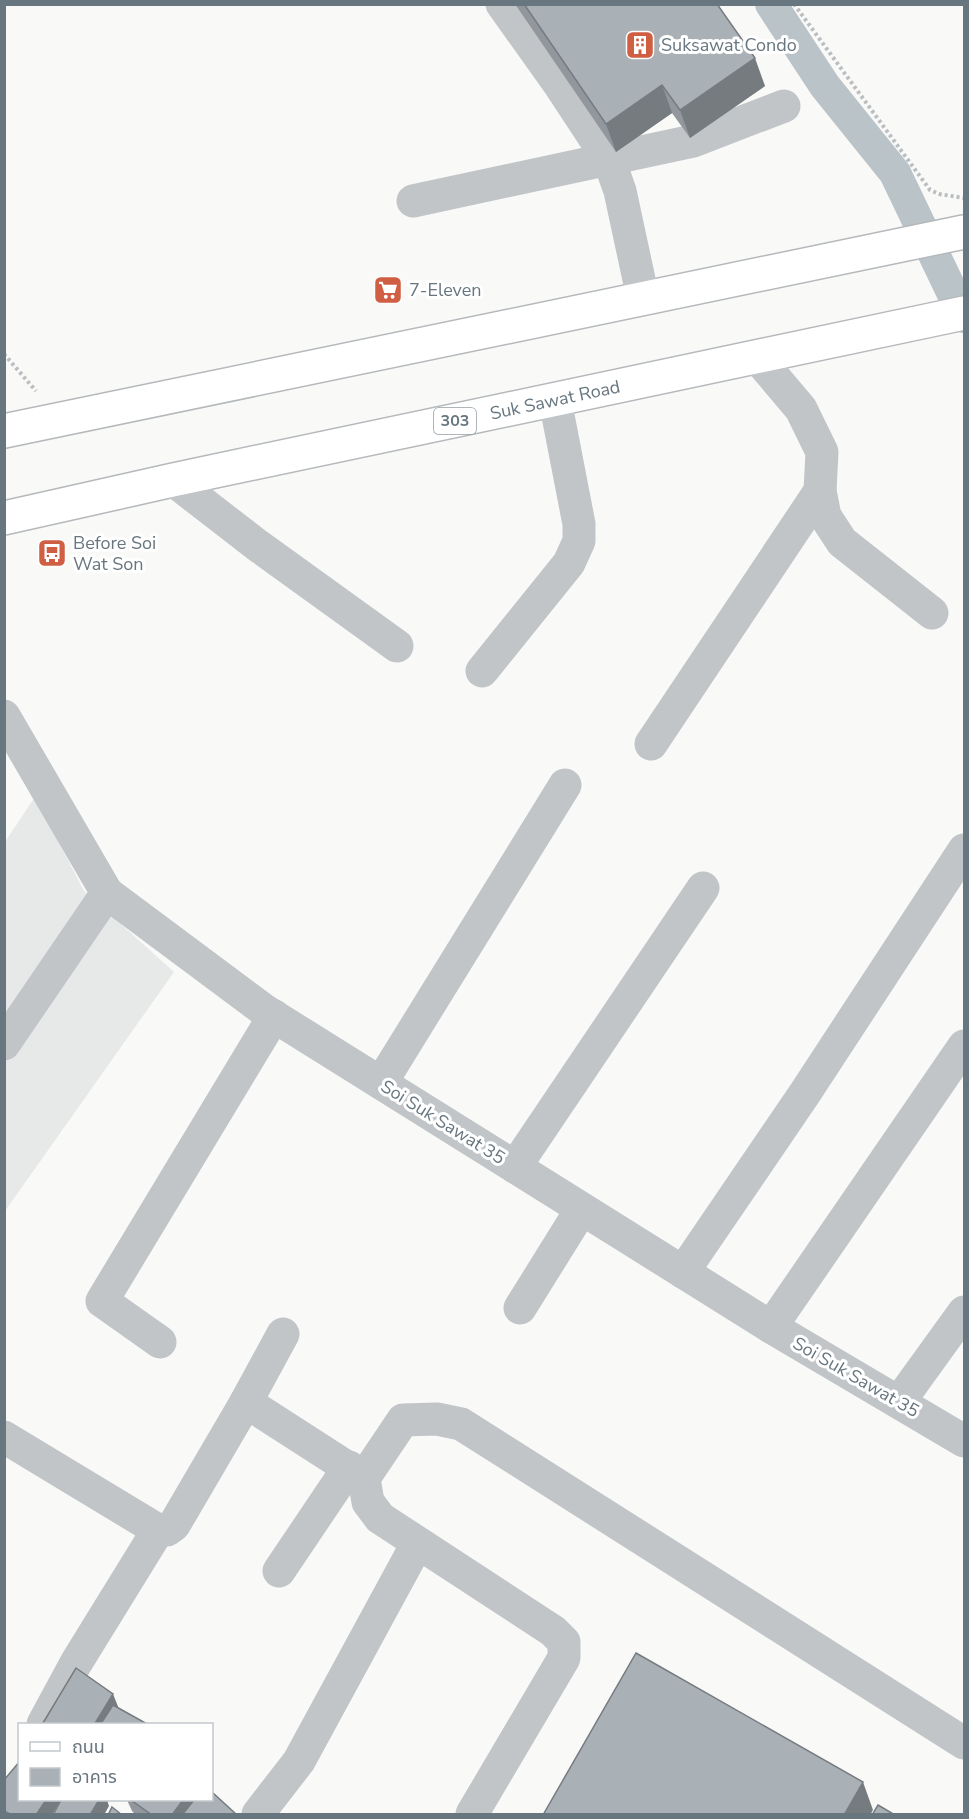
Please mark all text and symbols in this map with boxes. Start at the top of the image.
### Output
building icon: Suksawat Condo [624,29,656,61]
place label: Suksawat Condo [661,33,797,57]
supermarket icon: 7-Eleven [372,274,404,306]
place label: 7-Eleven [409,278,482,302]
street label: Suk Sawat Road [488,374,622,426]
road number: 303 [434,408,476,434]
place label: Before Soi Wat Son [73,531,156,576]
bus stop icon: Before Soi Wat Son [36,537,68,569]
street label: Soi Suk Sawat 35 [376,1074,510,1170]
street label: Soi Suk Sawat 35 [788,1331,924,1423]
legend [18,1723,213,1801]
text: ถนน [72,1735,105,1759]
text: อาคาร [72,1765,117,1789]

